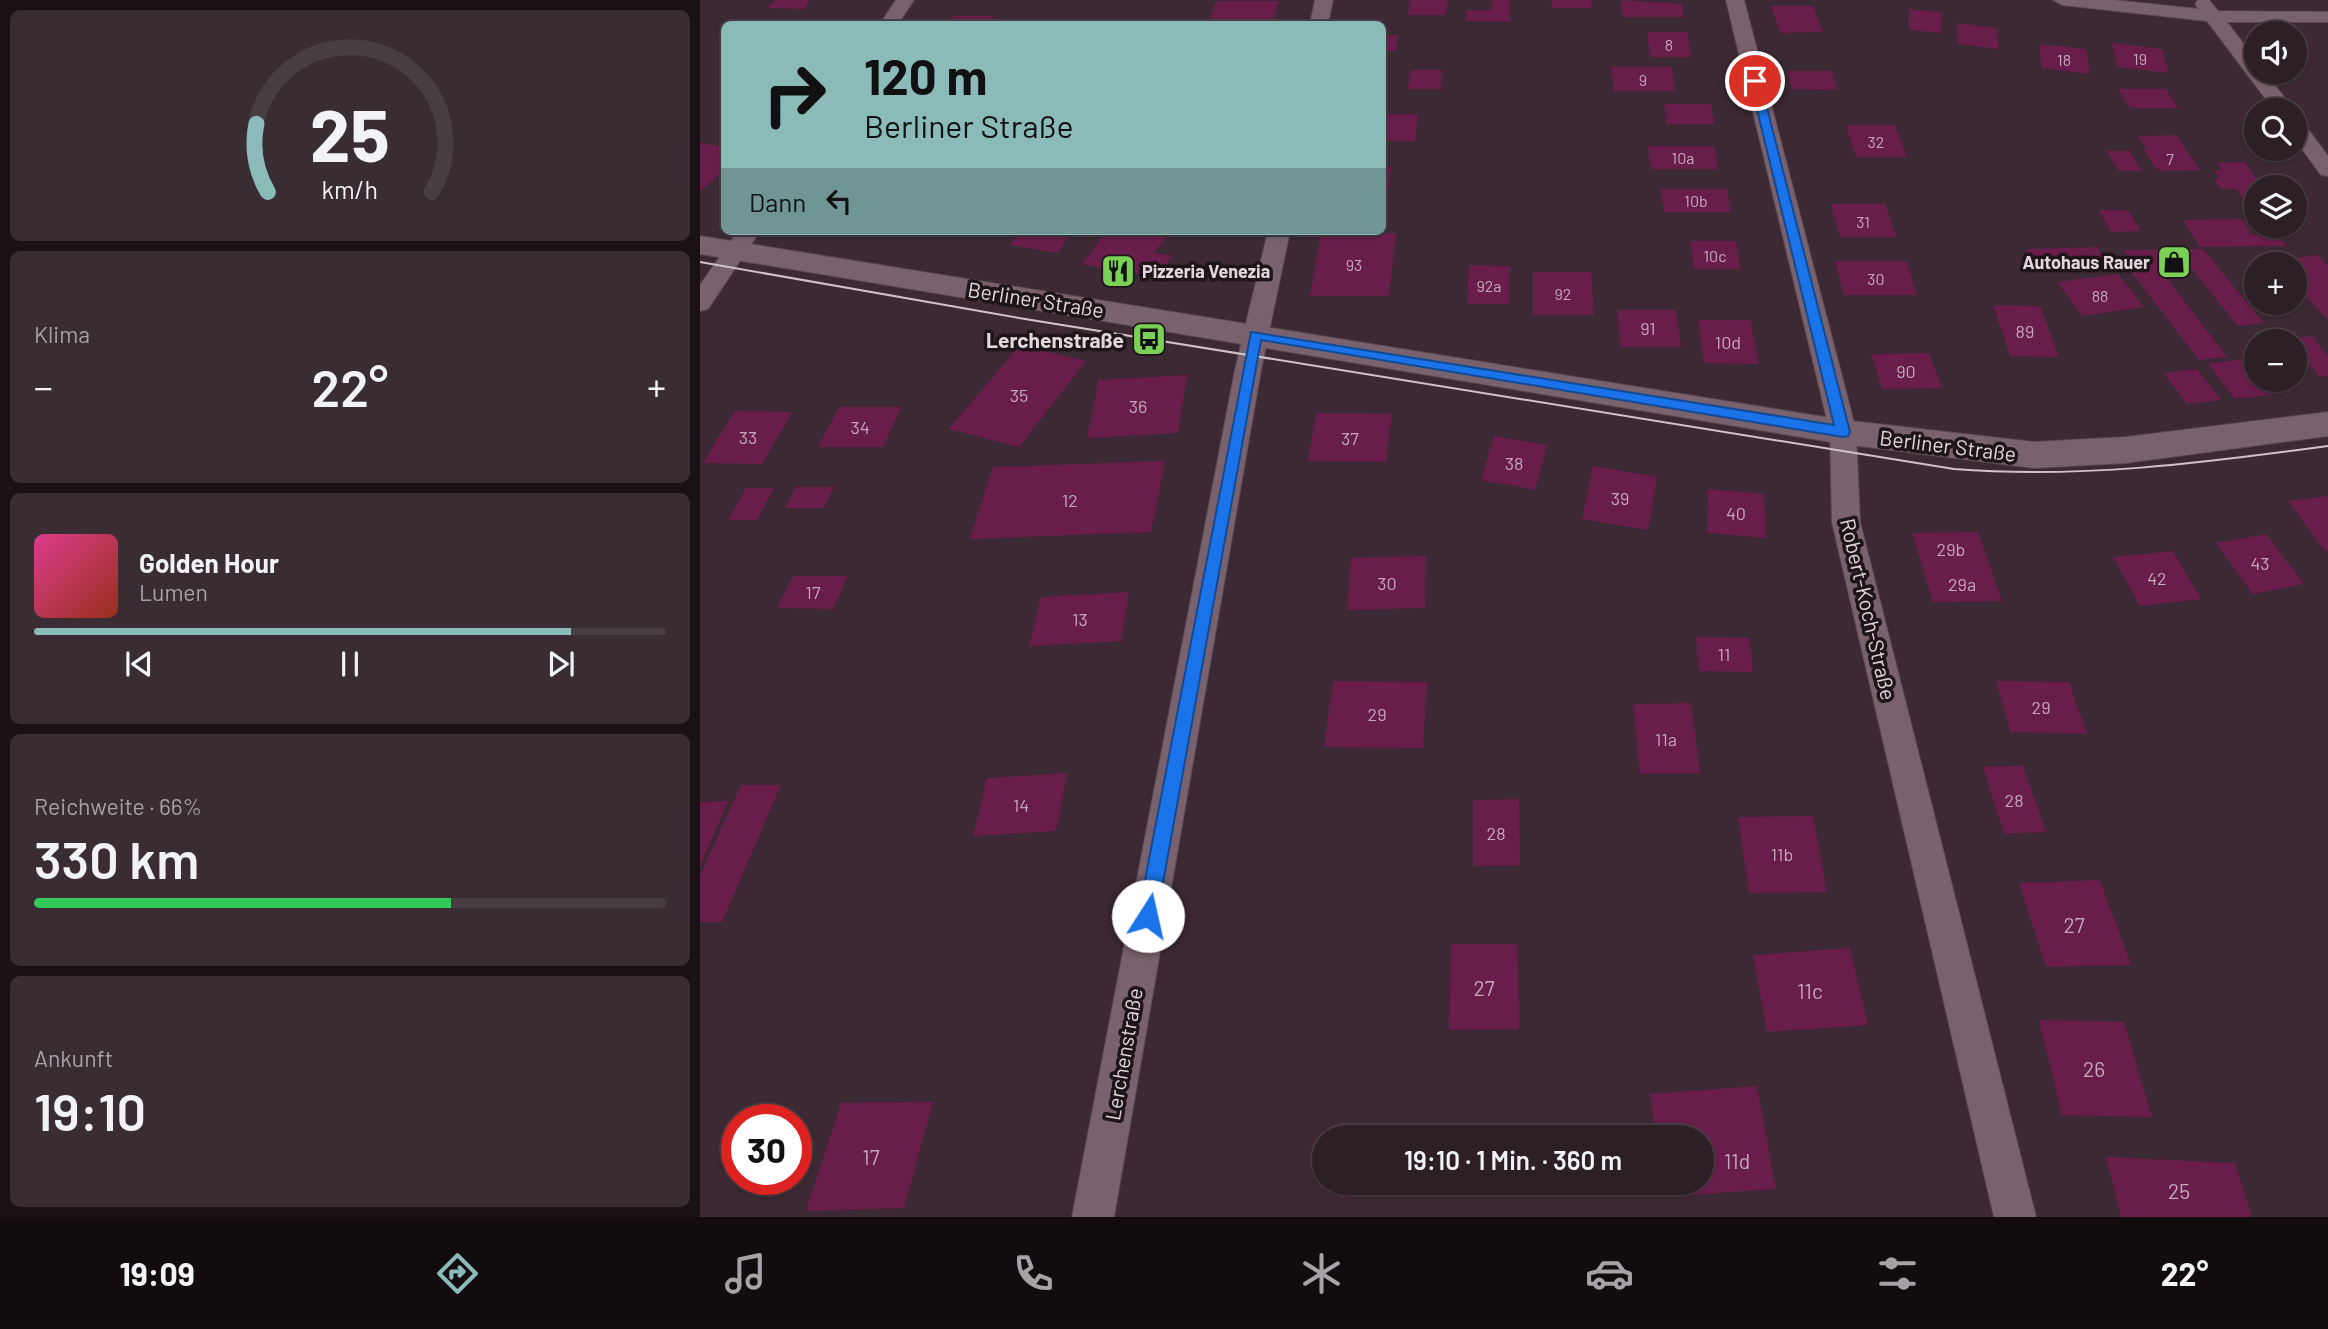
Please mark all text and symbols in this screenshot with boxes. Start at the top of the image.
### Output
map controls [2244,21,2307,392]
button: sound [2244,21,2307,84]
house number: 8 [1665,35,1673,54]
text: 120 m [864,46,987,105]
icon: right [749,49,840,140]
house number: 19 [2133,49,2147,68]
house number: 18 [2057,50,2071,69]
pin [1725,51,1785,111]
icon: arrive [1736,62,1774,100]
house number: 9 [1639,70,1647,89]
text: 25 [310,89,390,177]
button: search [2244,98,2307,161]
text: Berliner Straße [864,106,1074,144]
house number: 32 [1868,132,1884,151]
house number: 10a [1672,148,1694,167]
house number: 7 [2166,149,2174,168]
text: km/h [322,174,378,204]
button: layers [2244,175,2307,238]
icon: left [820,182,858,220]
text: Dann [749,186,806,217]
house number: 10b [1684,191,1708,210]
house number: 31 [1856,212,1870,231]
shop icon: Autohaus Rauer [2155,243,2193,281]
house number: 10c [1704,246,1726,265]
place label: Autohaus Rauer [2022,251,2150,273]
restaurant icon: Pizzeria Venezia [1099,252,1137,290]
button: + [2244,252,2307,315]
house number: 93 [1346,255,1362,274]
place label: Pizzeria Venezia [1142,260,1270,282]
house number: 30 [1867,269,1885,288]
street label: Berliner Straße [966,276,1106,322]
house number: 92a [1476,276,1502,295]
house number: 92 [1555,284,1571,303]
house number: 88 [2092,286,2108,305]
house number: 91 [1640,317,1656,339]
text: Klima [34,320,90,348]
bus stop icon: Lerchenstraße [1130,320,1168,358]
house number: 89 [2016,320,2034,342]
place label: Lerchenstraße [986,327,1124,352]
button: − [2244,329,2307,392]
house number: 10d [1715,331,1741,353]
text: 22° [312,355,388,417]
house number: 90 [1896,360,1916,382]
text: − [34,363,53,409]
text: + [647,363,666,409]
house number: 35 [1010,384,1028,406]
house number: 36 [1129,395,1147,417]
house number: 34 [850,416,870,438]
street label: Berliner Straße [1878,424,2018,466]
house number: 33 [739,426,757,448]
house number: 37 [1341,427,1359,449]
house number: 38 [1505,452,1523,474]
house number: 39 [1611,487,1629,509]
house number: 12 [1062,489,1078,511]
house number: 40 [1726,502,1746,524]
street label: Robert-Koch-Straße [1836,516,1902,702]
house number: 29b [1937,538,1965,560]
text: Golden Hour [139,547,279,578]
house number: 43 [2250,552,2270,574]
house number: 42 [2147,567,2167,589]
house number: 30 [1377,572,1397,594]
house number: 29a [1948,573,1976,595]
text: Lumen [139,578,208,606]
house number: 17 [806,581,821,603]
house number: 13 [1072,608,1088,630]
house number: 11 [1718,643,1730,665]
icon: previous [120,645,158,683]
icon: pause [331,645,369,683]
icon: next [542,645,580,683]
house number: 29 [2031,696,2051,718]
house number: 29 [1367,703,1387,725]
house number: 11a [1655,728,1677,750]
house number: 28 [2004,789,2024,811]
text: Reichweite · 66% [34,792,202,820]
house number: 14 [1013,794,1029,816]
house number: 28 [1486,822,1506,844]
text: 330 km [34,827,199,889]
house number: 11b [1771,843,1793,865]
position arrow [1111,879,1185,953]
house number: 27 [2063,912,2085,937]
house number: 27 [1473,975,1495,1000]
house number: 11c [1797,978,1823,1003]
street label: Lerchenstraße [1099,986,1147,1122]
text: Ankunft [34,1044,113,1072]
house number: 26 [2083,1056,2105,1081]
text: 19:10 [34,1079,146,1141]
speed limit sign: 30 [721,1104,812,1195]
house number: 17 [862,1144,880,1169]
text: 19:10 · 1 Min. · 360 m [1404,1144,1622,1175]
house number: 11d [1724,1148,1750,1173]
house number: 25 [2168,1178,2190,1203]
icon: directions [433,1249,482,1298]
icon: music [721,1249,770,1298]
icon: phone [1009,1249,1058,1298]
icon: climate [1297,1249,1346,1298]
icon: car [1585,1249,1634,1298]
icon: filters [1873,1249,1922,1298]
text: 19:09 [119,1254,195,1292]
text: 22° [2161,1254,2209,1292]

